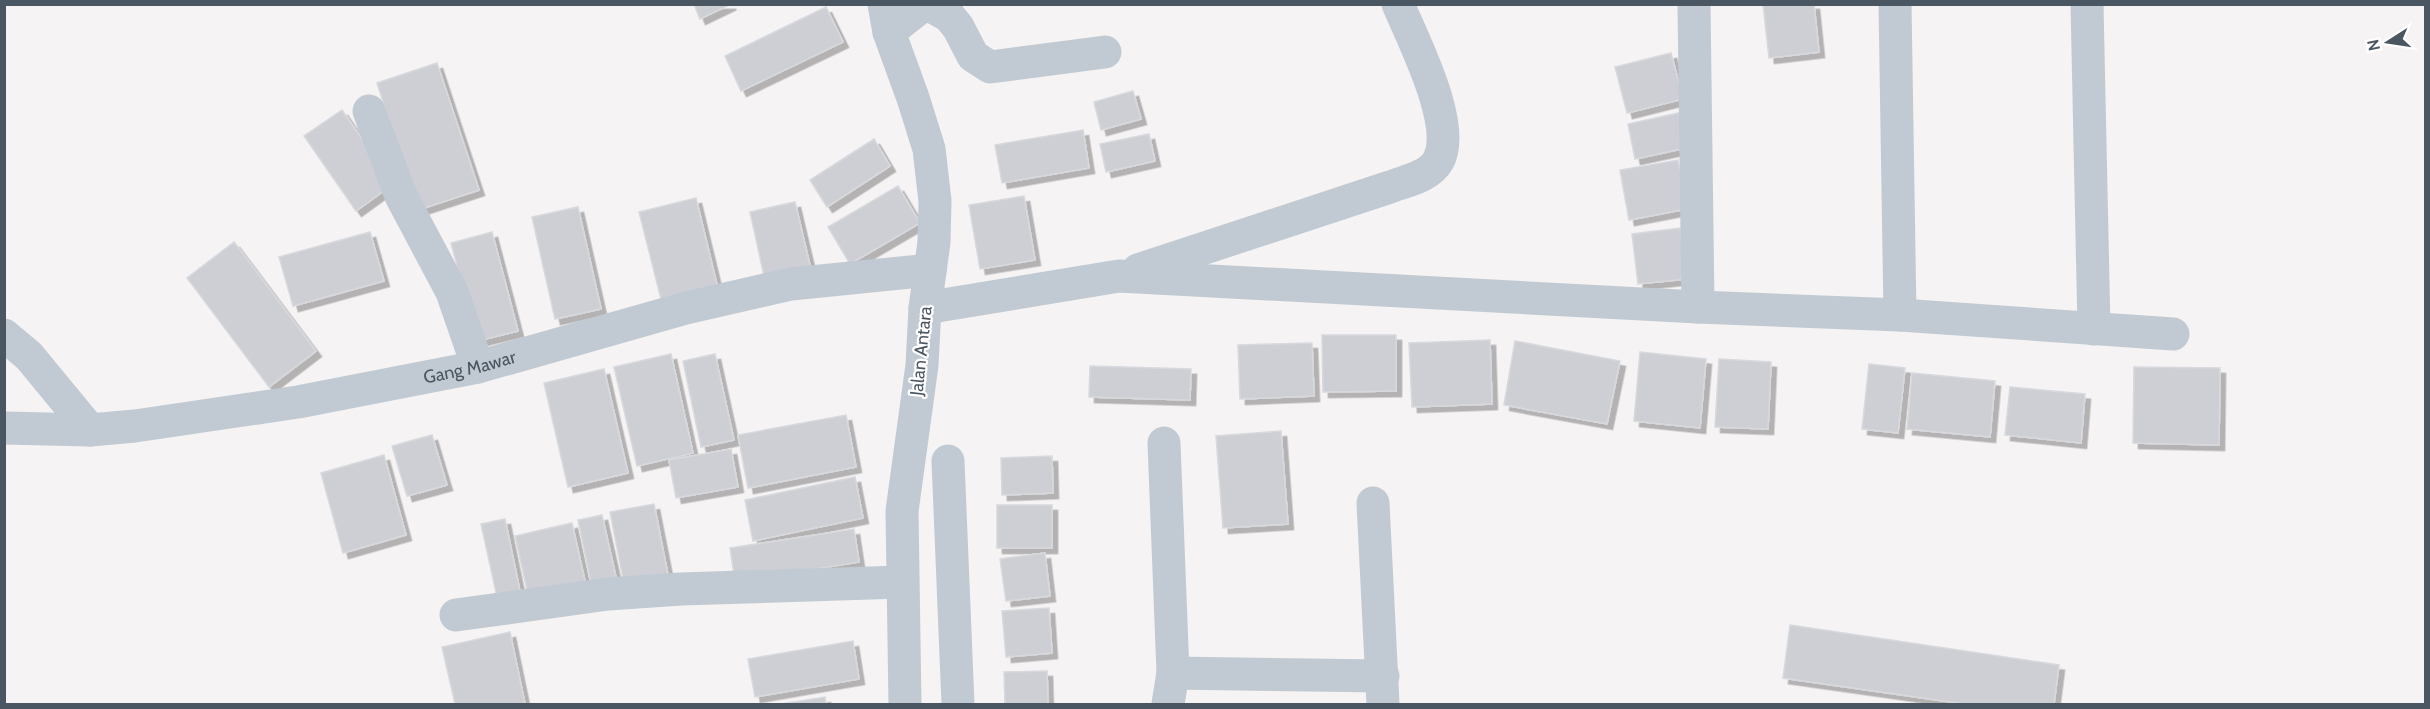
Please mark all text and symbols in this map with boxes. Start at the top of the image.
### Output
north arrow [2358,12,2418,72]
text: N [2363,38,2384,53]
street label: Jalan Antara [905,305,937,398]
street label: Gang Mawar [422,346,519,388]

